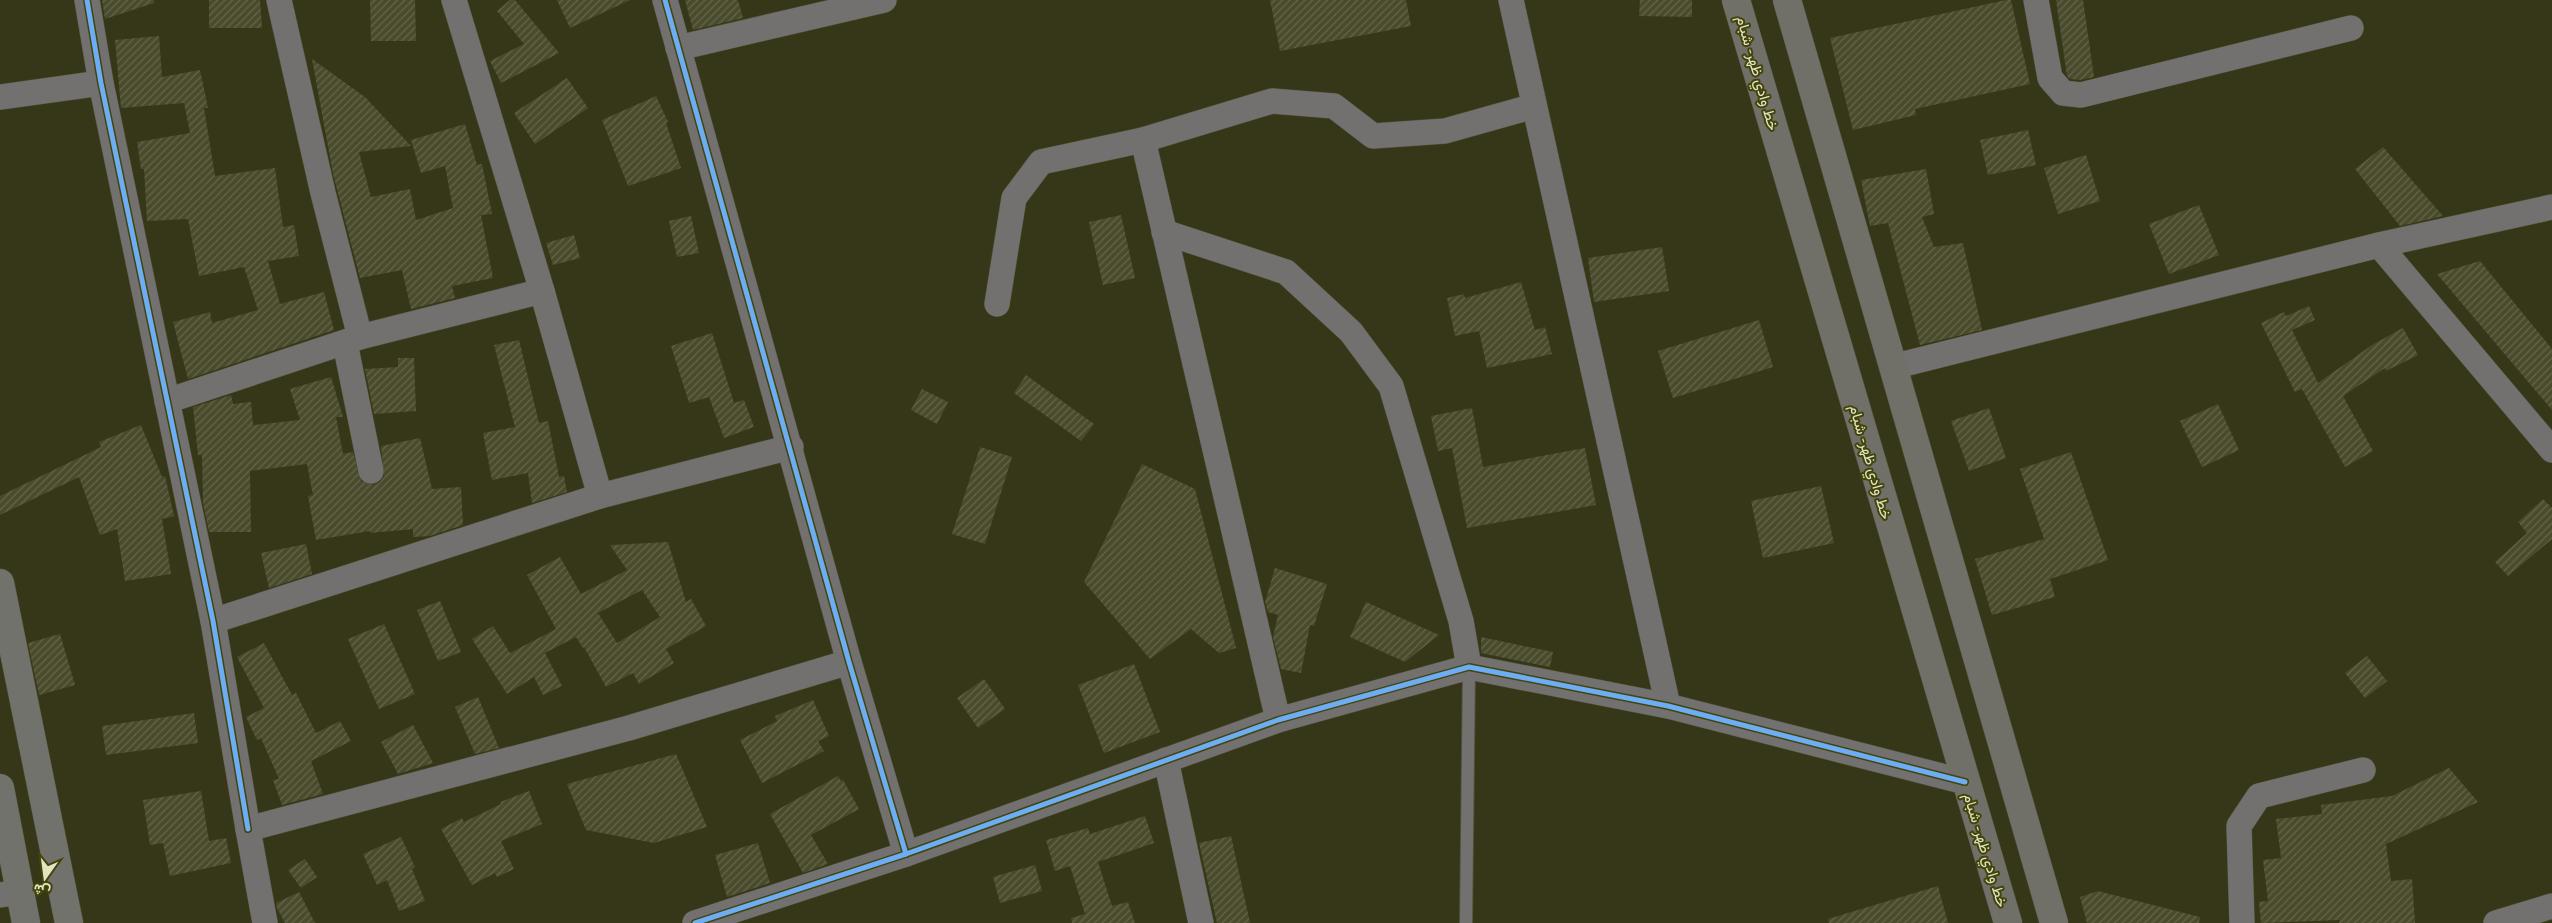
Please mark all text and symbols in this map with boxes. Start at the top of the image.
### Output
street label: خط وادي ظهر - شبام [1729,14,1782,134]
street label: خط وادي ظهر - شبام [1842,403,1895,523]
street label: خط وادي ظهر - شبام [1956,791,2011,911]
north arrow [20,853,70,903]
text: ش [32,880,52,900]

